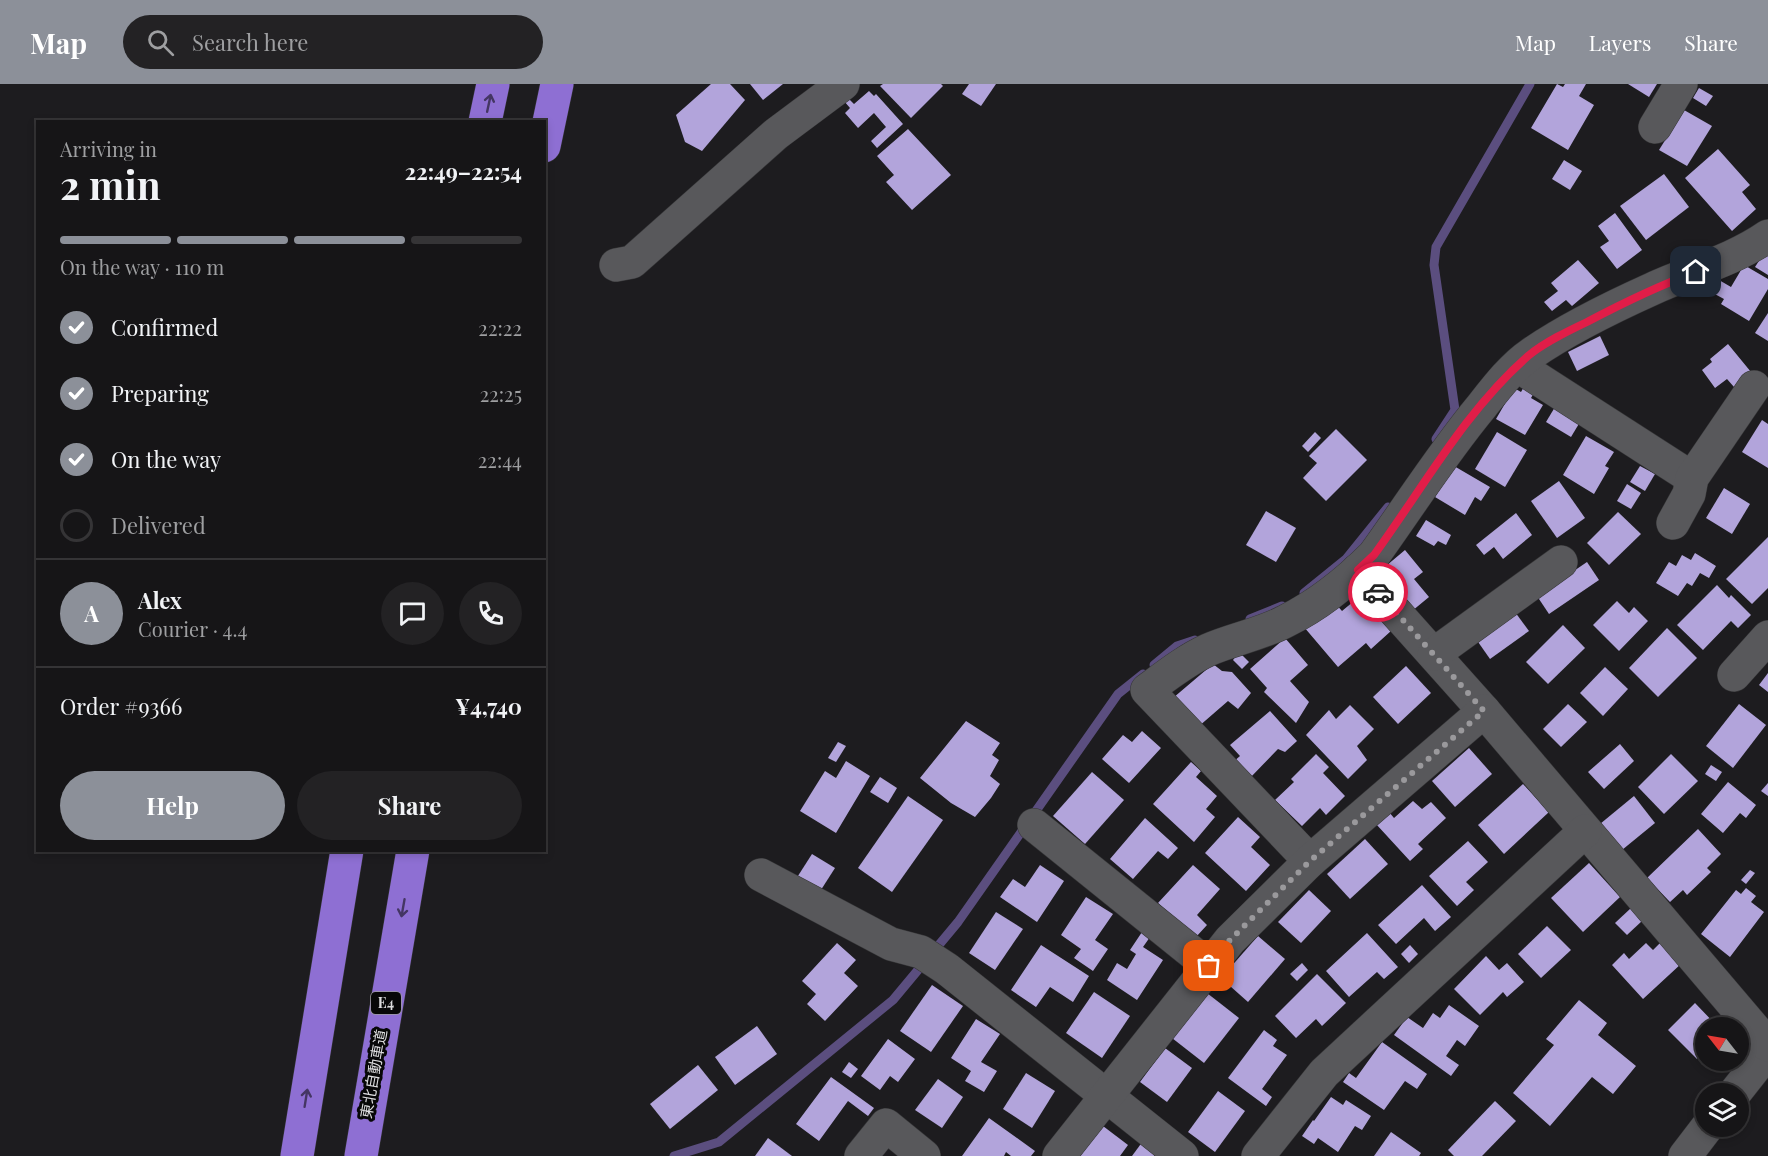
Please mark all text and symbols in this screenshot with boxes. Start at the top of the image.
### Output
search box [123,15,543,69]
text: Map [30,24,87,61]
icon: search [144,26,177,59]
text: Search here [192,27,308,57]
text: Map [1515,28,1556,56]
text: Layers [1589,28,1651,56]
text: Share [1684,28,1738,56]
one-way arrow [484,93,495,113]
text: Arriving in [60,135,157,162]
text: 22:49–22:54 [405,156,522,186]
text: 2 min [60,158,161,210]
pin [1670,246,1721,297]
text: On the way · 110 m [60,253,224,280]
icon: home [1679,255,1712,288]
icon: check [60,311,93,344]
text: Confirmed [111,312,218,342]
text: 22:22 [478,314,522,341]
icon: check [60,377,93,410]
text: Preparing [111,378,209,408]
text: 22:25 [480,380,522,407]
icon: check [60,443,93,476]
text: On the way [111,444,221,474]
text: 22:44 [478,446,522,473]
text: Delivered [111,510,206,540]
courier [1348,562,1408,622]
icon: car [1362,576,1395,609]
button: chat [381,582,444,645]
button: phone [459,582,522,645]
text: Alex [138,585,182,615]
text: A [84,598,99,628]
text: Courier · 4.4 [138,615,247,642]
text: Order #9366 [60,691,182,721]
text: ¥4,740 [455,691,522,721]
button: Help [60,771,285,840]
button: Share [297,771,522,840]
one-way arrow [397,898,408,918]
pin [1183,940,1234,991]
icon: bag [1192,949,1225,982]
road number: E4 [371,992,401,1014]
north arrow [1695,1017,1749,1071]
map controls [1695,1017,1749,1137]
street label: 東北自動車道 [355,1028,391,1120]
button: layers [1695,1083,1749,1137]
one-way arrow [301,1089,312,1109]

